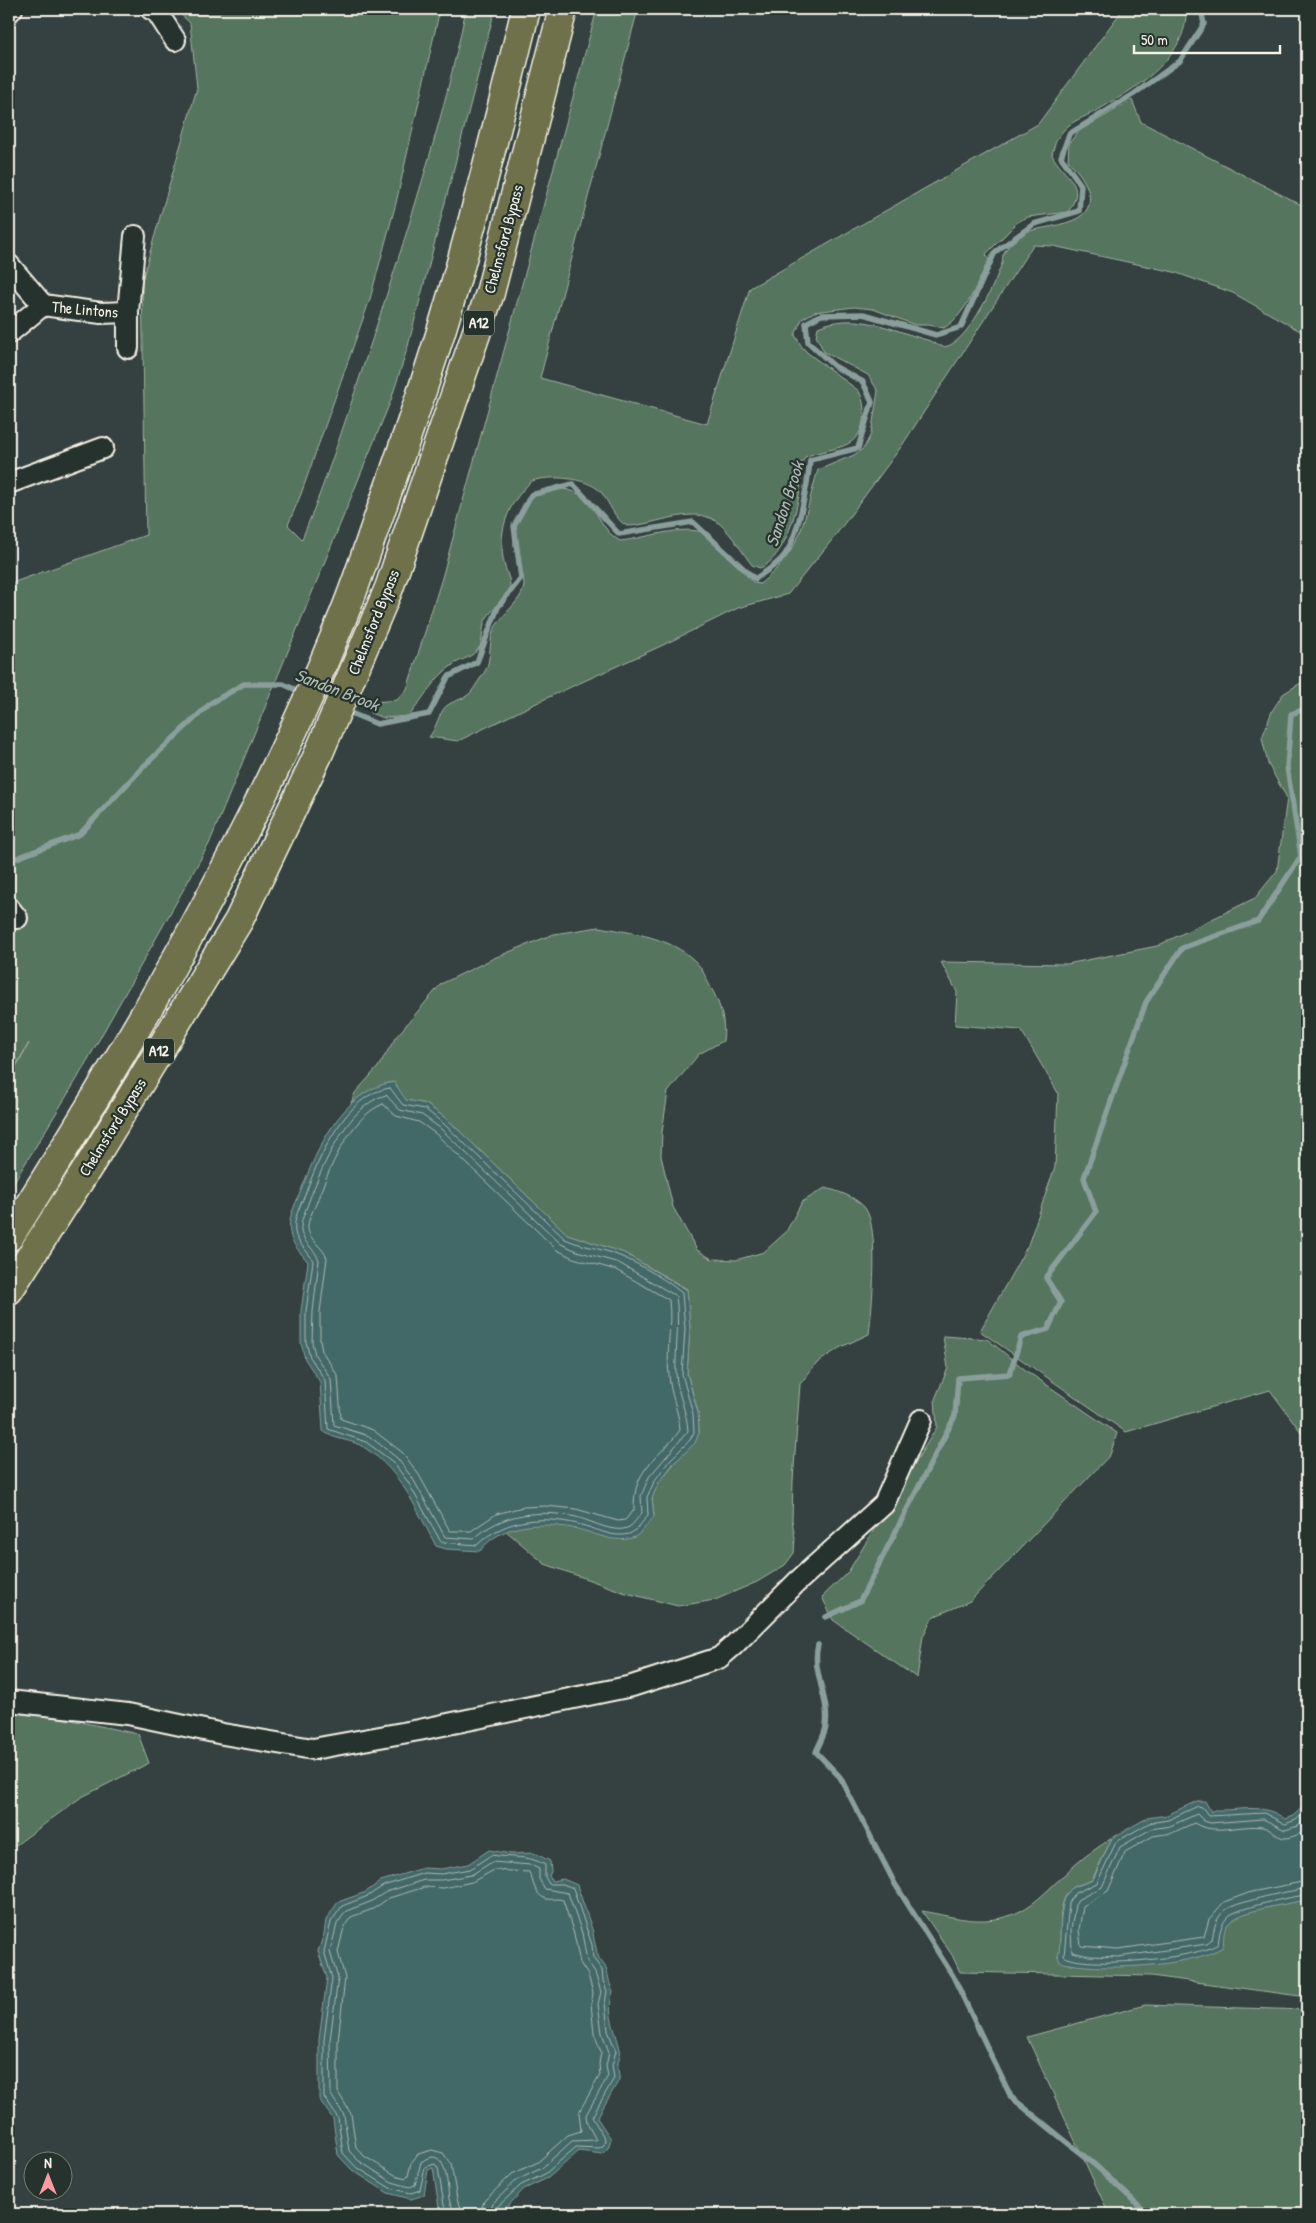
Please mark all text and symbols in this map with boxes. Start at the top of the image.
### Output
scale bar [1134,22,1280,54]
text: 50 m [1141,29,1168,50]
street label: Chelmsford Bypass [478,182,528,296]
street label: The Lintons [51,295,119,323]
road number: A12 [464,310,494,336]
water label: Sandon Brook [759,457,810,550]
street label: Chelmsford Bypass [342,566,404,678]
water label: Sandon Brook [292,662,384,718]
road number: A12 [144,1038,174,1064]
street label: Chelmsford Bypass [73,1074,151,1180]
north arrow [22,2150,72,2200]
text: N [44,2153,52,2172]

